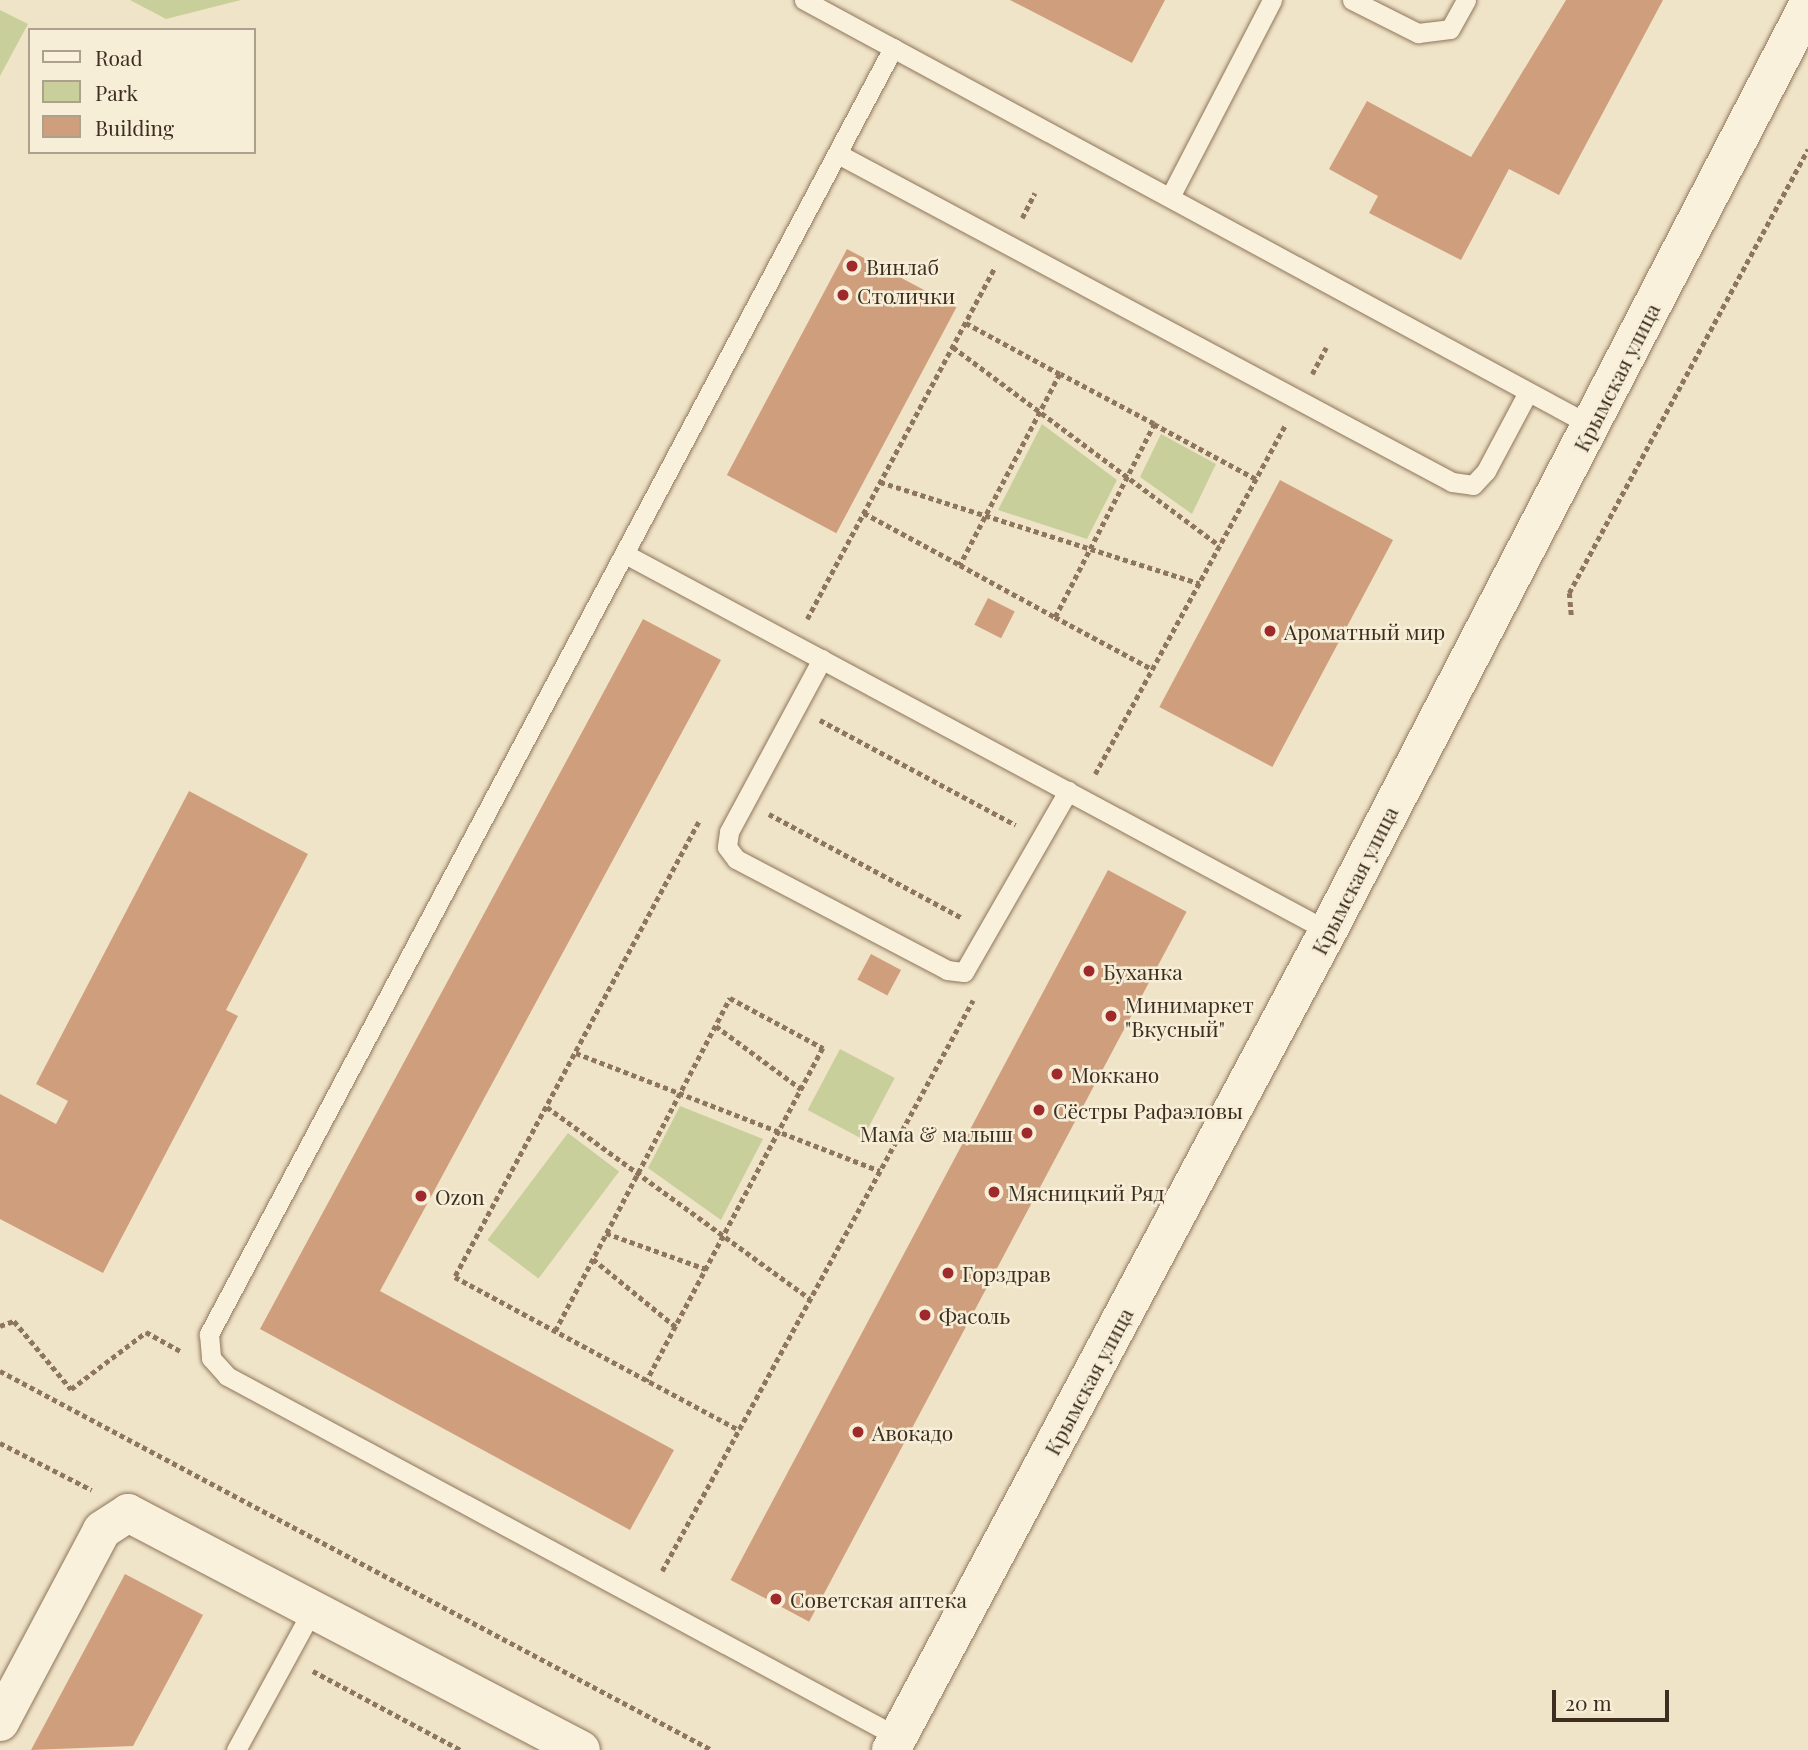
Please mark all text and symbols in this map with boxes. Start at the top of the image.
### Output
legend [28,28,256,154]
text: Road [95,43,143,71]
text: Park [95,78,138,106]
text: Building [95,113,174,141]
place label: Винлаб [866,253,939,279]
marker: Винлаб [844,258,860,274]
place label: Столички [857,282,955,308]
marker: Столички [835,287,851,303]
street label: Крымская улица [1568,299,1664,455]
place label: Ароматный мир [1284,618,1445,644]
marker: Ароматный мир [1262,623,1278,639]
street label: Крымская улица [1306,802,1402,958]
place label: Буханка [1103,958,1183,984]
marker: Буханка [1081,963,1097,979]
place label: Минимаркет "Вкусный" [1125,991,1254,1041]
marker: Минимаркет "Вкусный" [1103,1008,1119,1024]
place label: Моккано [1071,1061,1159,1087]
marker: Моккано [1049,1066,1065,1082]
place label: Сёстры Рафаэловы [1053,1097,1243,1123]
marker: Сёстры Рафаэловы [1031,1102,1047,1118]
place label: Мама & малыш [860,1120,1013,1146]
marker: Мама & малыш [1019,1125,1035,1141]
place label: Мясницкий Ряд [1008,1179,1164,1205]
place label: Ozon [435,1183,485,1209]
marker: Мясницкий Ряд [986,1184,1002,1200]
marker: Ozon [413,1188,429,1204]
place label: Горздрав [962,1260,1051,1286]
marker: Горздрав [940,1265,956,1281]
place label: Фасоль [939,1302,1010,1328]
street label: Крымская улица [1039,1303,1137,1459]
marker: Фасоль [917,1307,933,1323]
place label: Авокадо [872,1419,953,1445]
marker: Авокадо [850,1424,866,1440]
place label: Советская аптека [790,1586,967,1612]
marker: Советская аптека [768,1591,784,1607]
scale bar [1556,1676,1673,1720]
text: 20 m [1565,1688,1612,1716]

